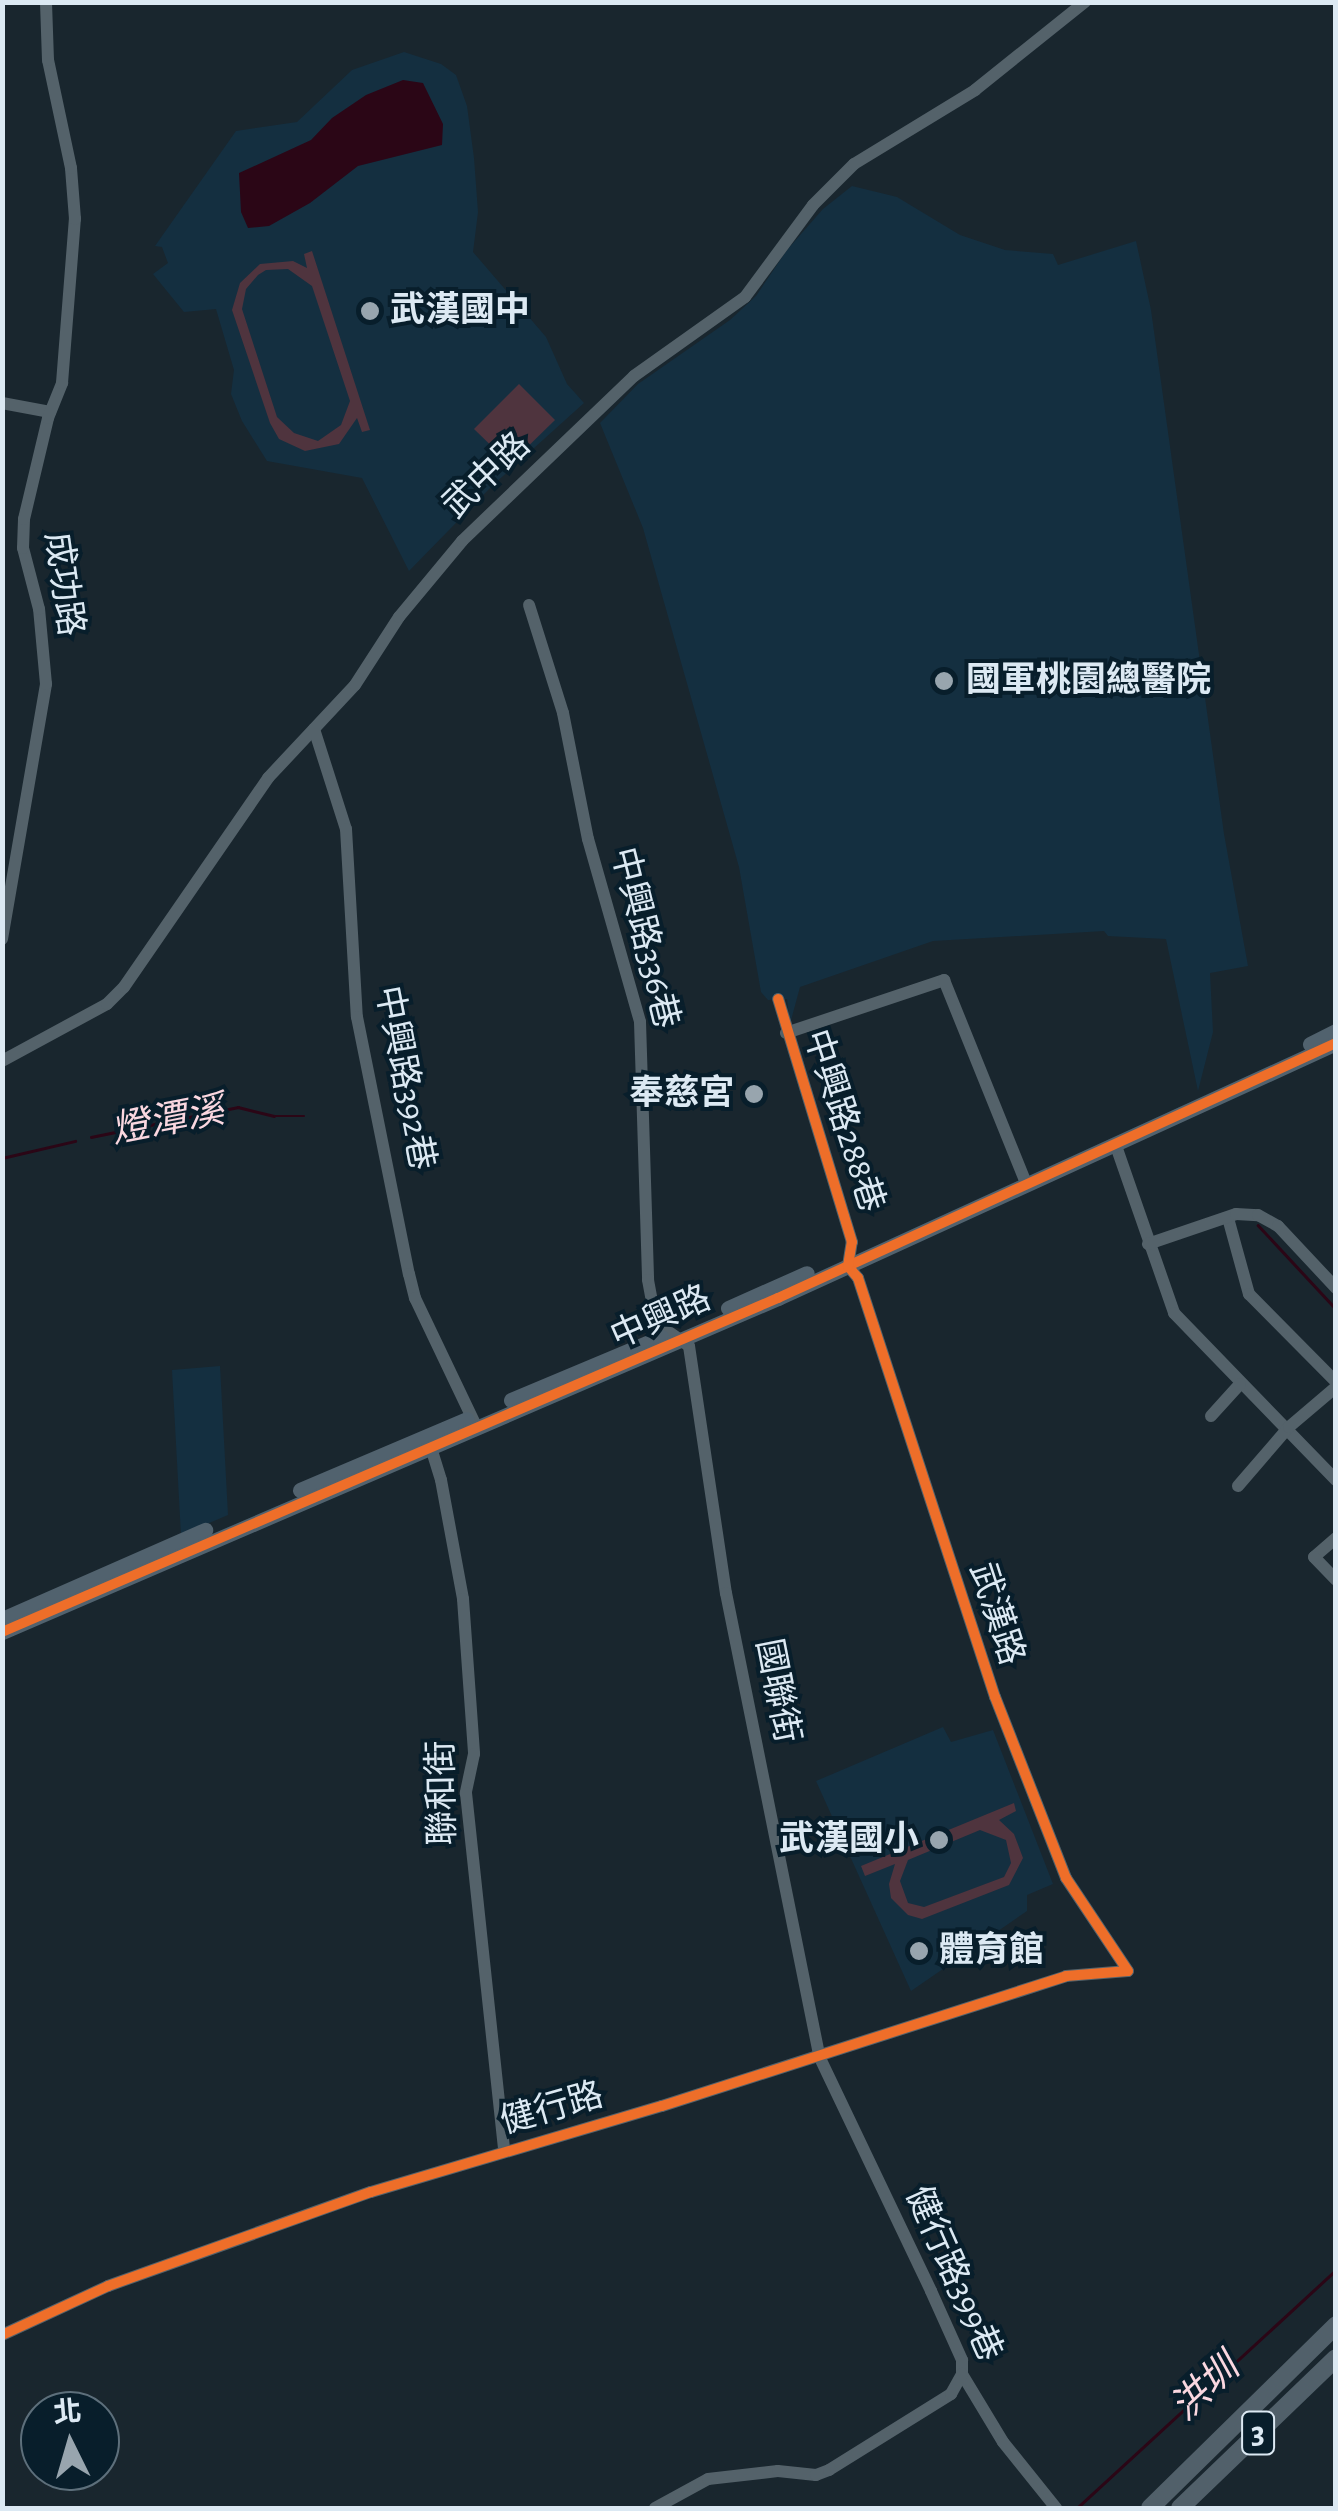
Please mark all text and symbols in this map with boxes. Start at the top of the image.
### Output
place label: 武漢國中 [390,290,530,332]
marker: 武漢國中 [359,300,381,322]
street label: 武中路 [435,424,539,528]
street label: 成功路 [35,529,91,639]
place label: 國軍桃園總醫院 [966,660,1211,702]
marker: 國軍桃園總醫院 [931,668,957,694]
street label: 中興路336巷 [601,843,687,1033]
street label: 中興路392巷 [366,982,442,1174]
street label: 中興路288巷 [794,1025,892,1217]
place label: 奉慈宮 [629,1073,734,1115]
marker: 奉慈宮 [743,1083,765,1105]
water label: 燈潭溪 [108,1089,228,1155]
street label: 中興路 [604,1277,718,1359]
street label: 武漢路 [960,1558,1032,1670]
street label: 國聯街 [746,1635,808,1747]
street label: 聯和街 [421,1740,465,1846]
place label: 武漢國小 [779,1819,919,1861]
marker: 武漢國小 [928,1829,950,1851]
place label: 體育館 [939,1930,1044,1972]
marker: 體育館 [908,1940,930,1962]
street label: 健行路 [496,2074,608,2144]
street label: 健行路399巷 [896,2180,1010,2368]
water label: 洪圳 [1163,2346,1249,2432]
north arrow [20,2391,120,2491]
text: 北 [52,2398,83,2428]
road number: 3 [1240,2406,1276,2460]

